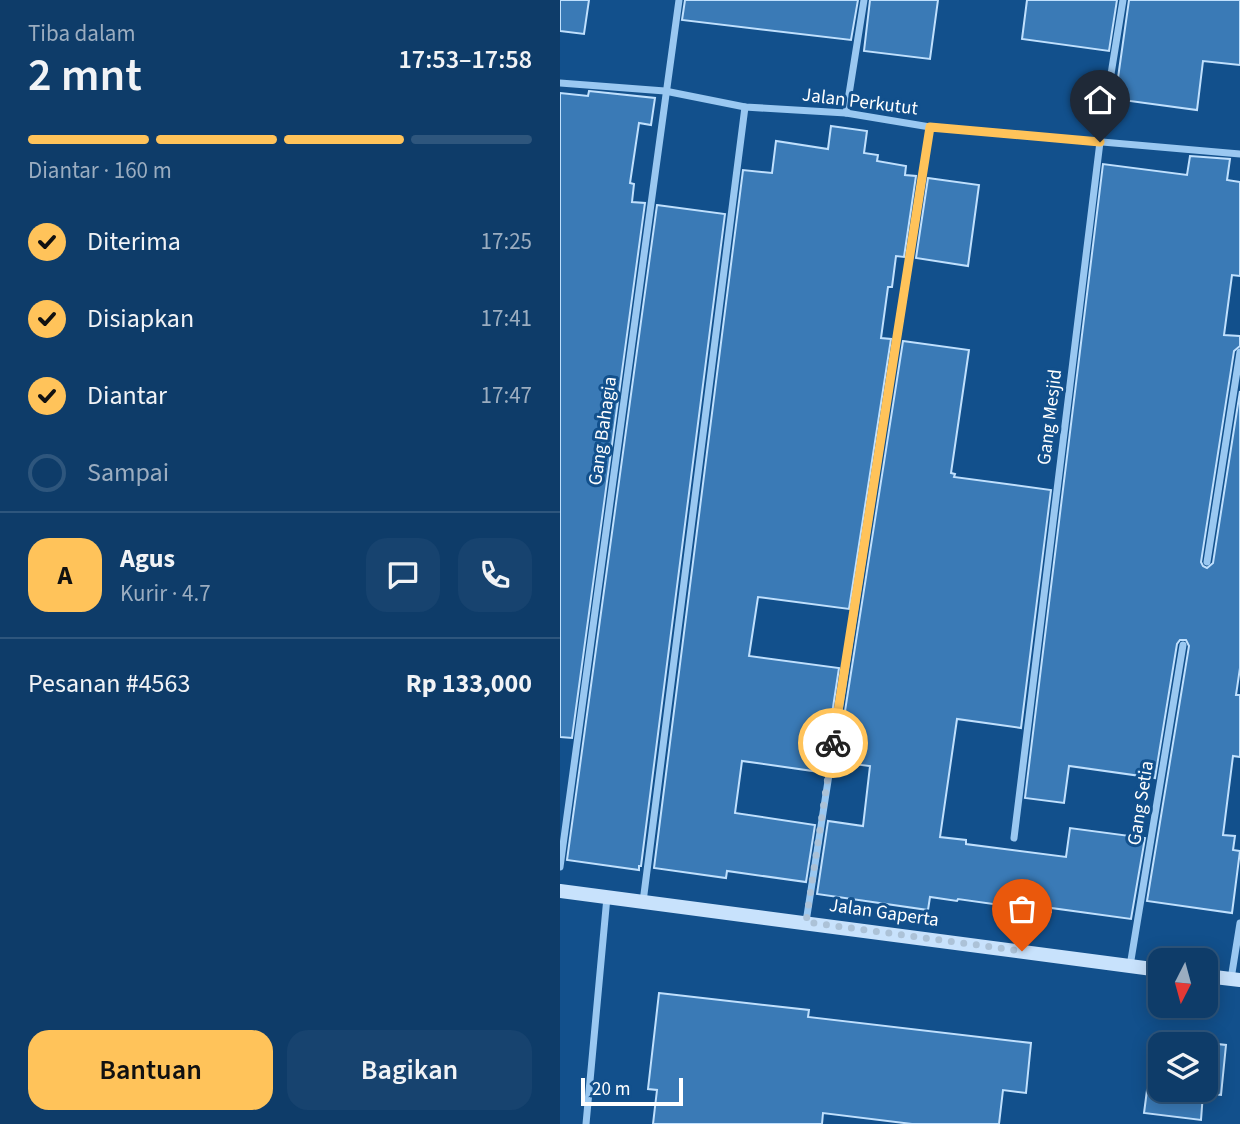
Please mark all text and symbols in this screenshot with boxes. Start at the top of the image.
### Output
text: Tiba dalam [28,17,135,50]
text: 17:53–17:58 [399,41,532,78]
text: 2 mnt [28,43,142,108]
pin [1070,70,1130,142]
icon: home [1081,81,1119,119]
street label: Jalan Perkutut [801,82,920,123]
text: Diantar · 160 m [28,154,172,187]
icon: check [28,223,66,261]
text: Diterima [87,223,181,260]
text: 17:25 [481,225,532,258]
icon: check [28,300,66,338]
text: Disiapkan [87,300,194,337]
text: 17:41 [481,302,532,335]
street label: Gang Mesjid [1031,368,1069,466]
street label: Gang Bahagia [582,375,624,487]
icon: check [28,377,66,415]
text: Diantar [87,377,167,414]
text: 17:47 [481,379,532,412]
text: Sampai [87,454,169,491]
button: chat [366,538,440,612]
button: phone [458,538,532,612]
text: Agus [120,540,175,577]
text: A [58,557,72,594]
text: Kurir · 4.7 [120,577,211,610]
text: Pesanan #4563 [28,665,190,702]
text: Rp 133,000 [406,665,532,702]
courier [798,708,868,778]
icon: bike [814,724,852,762]
street label: Gang Setia [1121,759,1161,847]
pin [992,879,1052,951]
icon: bag [1003,890,1041,928]
street label: Jalan Gaperta [827,892,941,934]
north arrow [1148,948,1218,1018]
map controls [1148,948,1218,1102]
button: Bantuan [28,1030,273,1110]
button: Bagikan [287,1030,532,1110]
button: layers [1148,1032,1218,1102]
scale bar [581,1075,682,1107]
text: 20 m [592,1076,630,1103]

